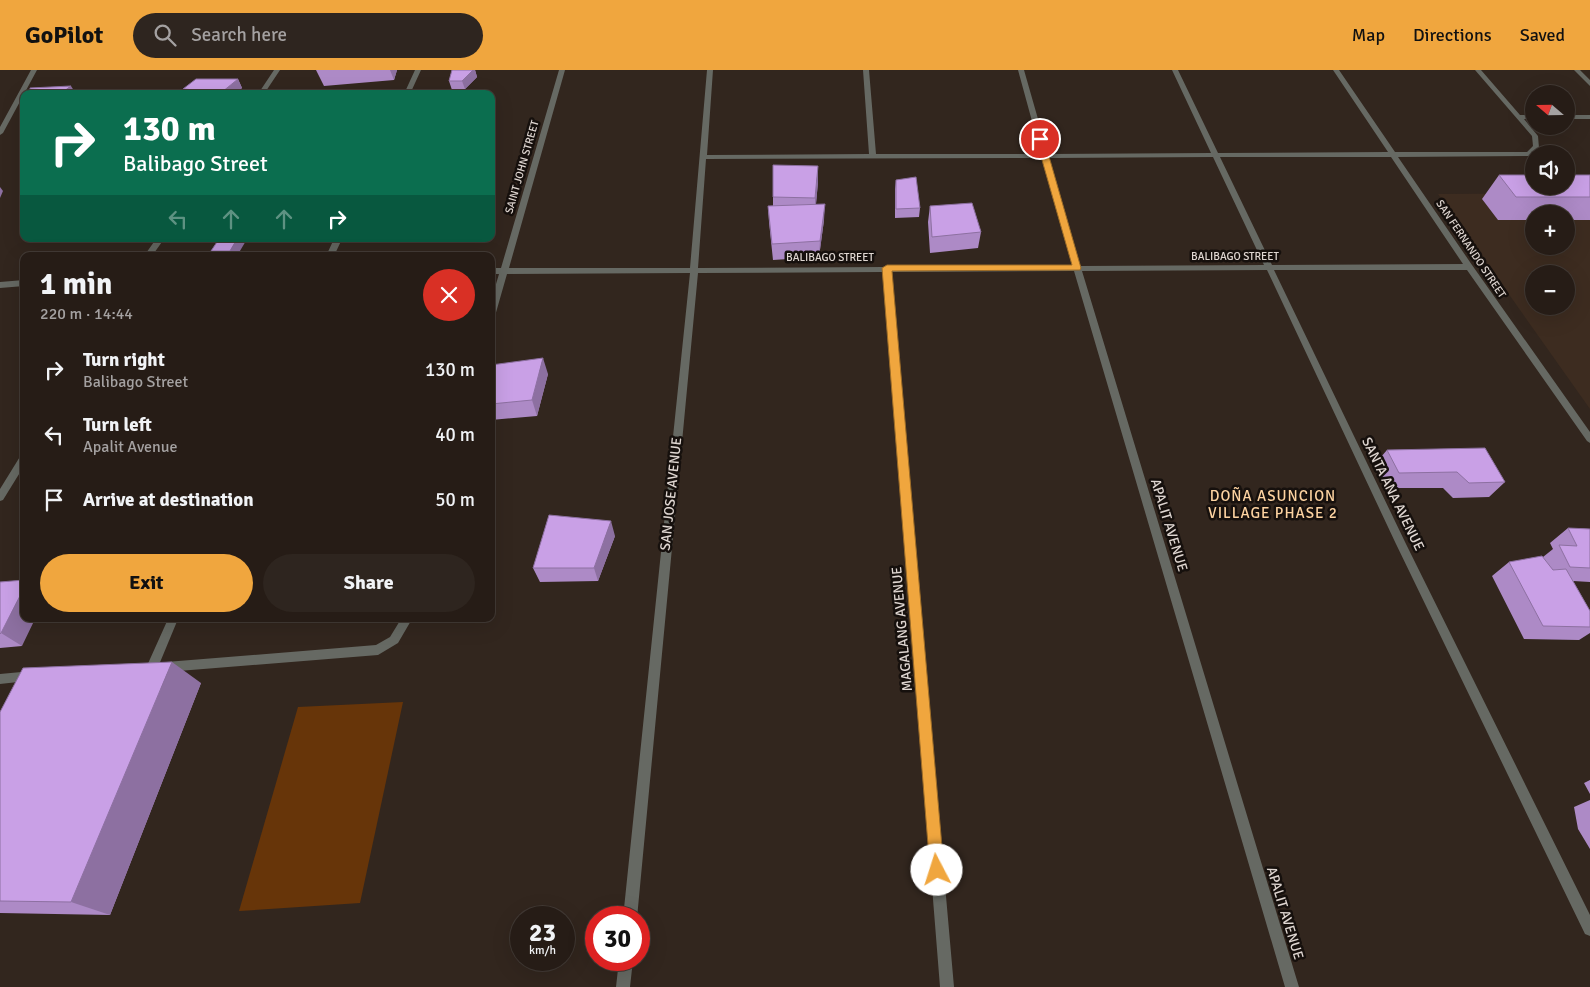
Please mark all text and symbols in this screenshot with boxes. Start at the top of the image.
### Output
search box [133,13,483,58]
text: GoPilot [25,20,103,50]
icon: search [151,21,179,49]
text: Search here [191,23,287,47]
text: Map [1352,24,1385,46]
text: Directions [1413,24,1492,46]
text: Saved [1520,24,1565,46]
north arrow [1525,85,1575,135]
map controls [1525,85,1575,315]
text: 130 m [123,107,216,150]
icon: right [40,110,105,175]
street label: SAINT JOHN STREET [502,118,542,215]
pin [1019,118,1061,160]
icon: arrive [1026,125,1054,153]
button: sound [1525,145,1575,195]
text: Balibago Street [123,150,268,177]
street label: SAN FERNANDO STREET [1433,198,1509,301]
icon: left [164,205,192,233]
icon: ahead [217,205,245,233]
icon: ahead [270,205,298,233]
icon: right [323,205,351,233]
button: + [1525,205,1575,255]
street label: BALIBAGO STREET [1191,250,1280,263]
street label: BALIBAGO STREET [786,251,875,264]
button: − [1525,265,1575,315]
text: 1 min [40,266,112,303]
button: close [423,269,475,321]
text: 220 m · 14:44 [40,304,133,324]
text: Turn right [83,348,165,372]
icon: right [40,356,68,384]
text: 130 m [425,358,475,382]
text: Balibago Street [83,372,188,392]
text: Turn left [83,413,152,437]
icon: left [40,421,68,449]
text: 40 m [435,423,475,447]
street label: SANTA ANA AVENUE [1358,435,1428,553]
street label: SAN JOSE AVENUE [657,436,685,551]
text: Apalit Avenue [83,437,177,457]
street label: APALIT AVENUE [1147,477,1191,573]
icon: arrive [40,486,68,514]
district label: DOÑA ASUNCION VILLAGE PHASE 2 [1208,486,1338,522]
text: Arrive at destination [83,488,254,512]
text: 50 m [435,488,475,512]
button: Exit [40,554,253,612]
button: Share [263,554,475,612]
street label: MAGALANG AVENUE [888,566,916,692]
position arrow [910,843,962,895]
street label: APALIT AVENUE [1263,865,1307,961]
speed limit sign: 30 [585,906,650,971]
text: 23 [529,917,556,948]
text: km/h [529,943,556,958]

